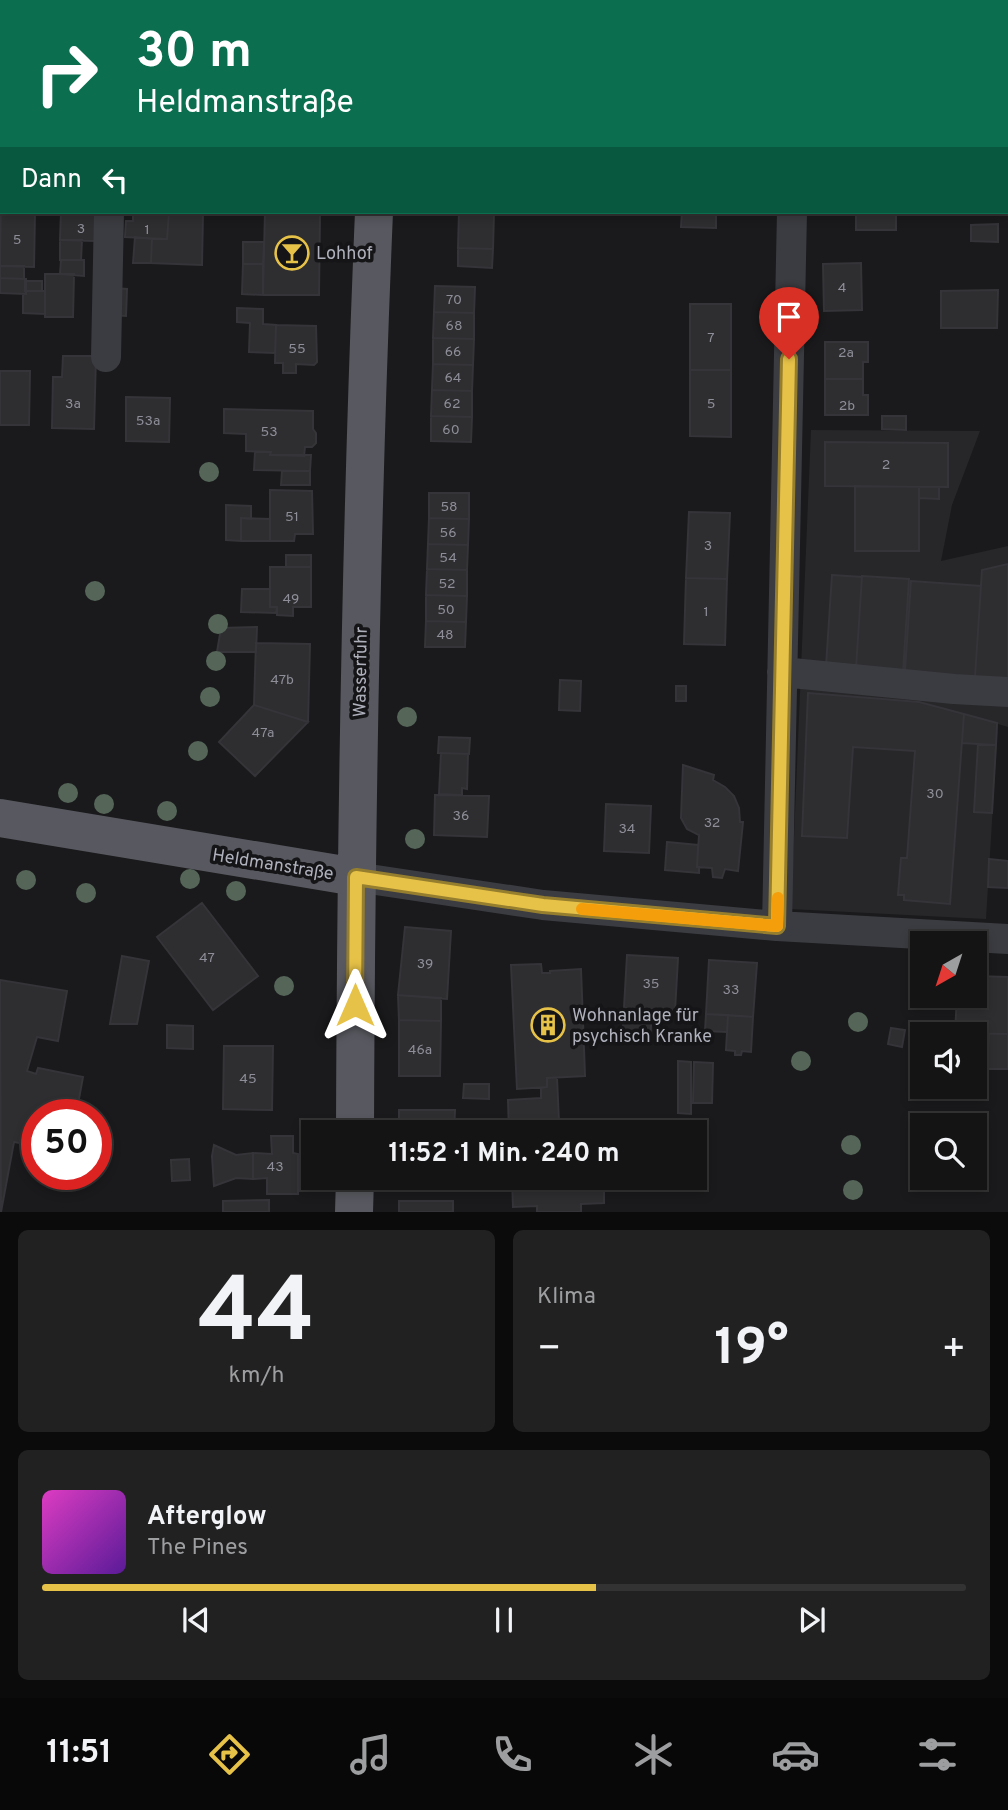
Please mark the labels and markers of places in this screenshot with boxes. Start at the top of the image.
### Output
bar icon: Lohhof [273,234,311,272]
place label: Lohhof [316,243,373,266]
pin [759,287,819,359]
place label: Wohnanlage für psychisch Kranke [572,1005,712,1049]
building icon: Wohnanlage für psychisch Kranke [529,1006,567,1044]

